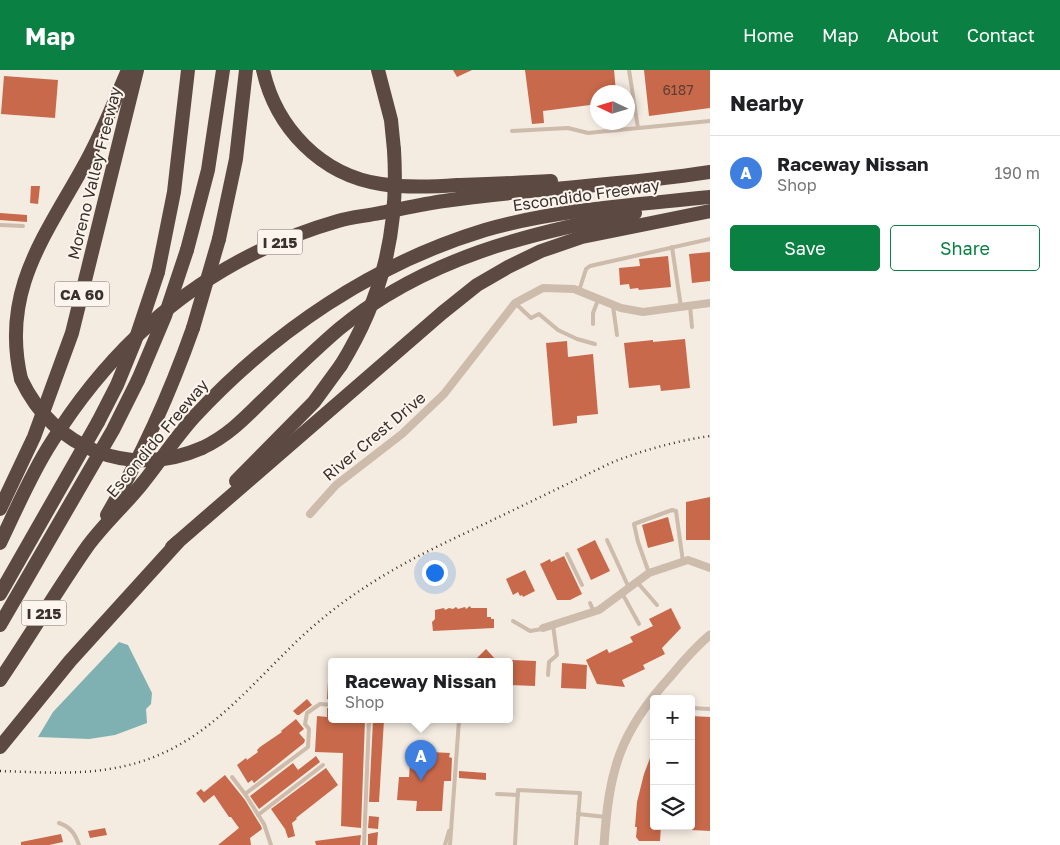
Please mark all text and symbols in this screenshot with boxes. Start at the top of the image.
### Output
text: Map [25,21,75,50]
text: Home [743,24,794,46]
text: Map [822,24,859,46]
text: About [887,24,939,46]
text: Contact [967,24,1035,46]
house number: 6187 [662,81,694,98]
street label: Moreno Valley Freeway [63,85,125,261]
north arrow [590,85,635,130]
text: Nearby [730,90,804,116]
text: Raceway Nissan [777,152,929,175]
text: A [740,163,752,183]
text: 190 m [994,163,1040,183]
street label: Escondido Freeway [511,175,661,215]
text: Shop [777,175,817,195]
button: Save [730,225,880,271]
button: Share [890,225,1040,271]
road number: I 215 [258,230,302,254]
road number: CA 60 [54,282,110,306]
street label: Escondido Freeway [102,375,212,501]
street label: River Crest Drive [319,387,429,485]
your location [422,560,448,586]
road number: I 215 [22,600,66,626]
popup [328,658,513,723]
text: Raceway Nissan [345,669,496,692]
text: Shop [345,692,384,712]
map controls [650,695,695,830]
button: + [650,695,695,740]
pin: A [405,740,437,781]
button: − [650,740,695,785]
button: layers [650,785,695,830]

